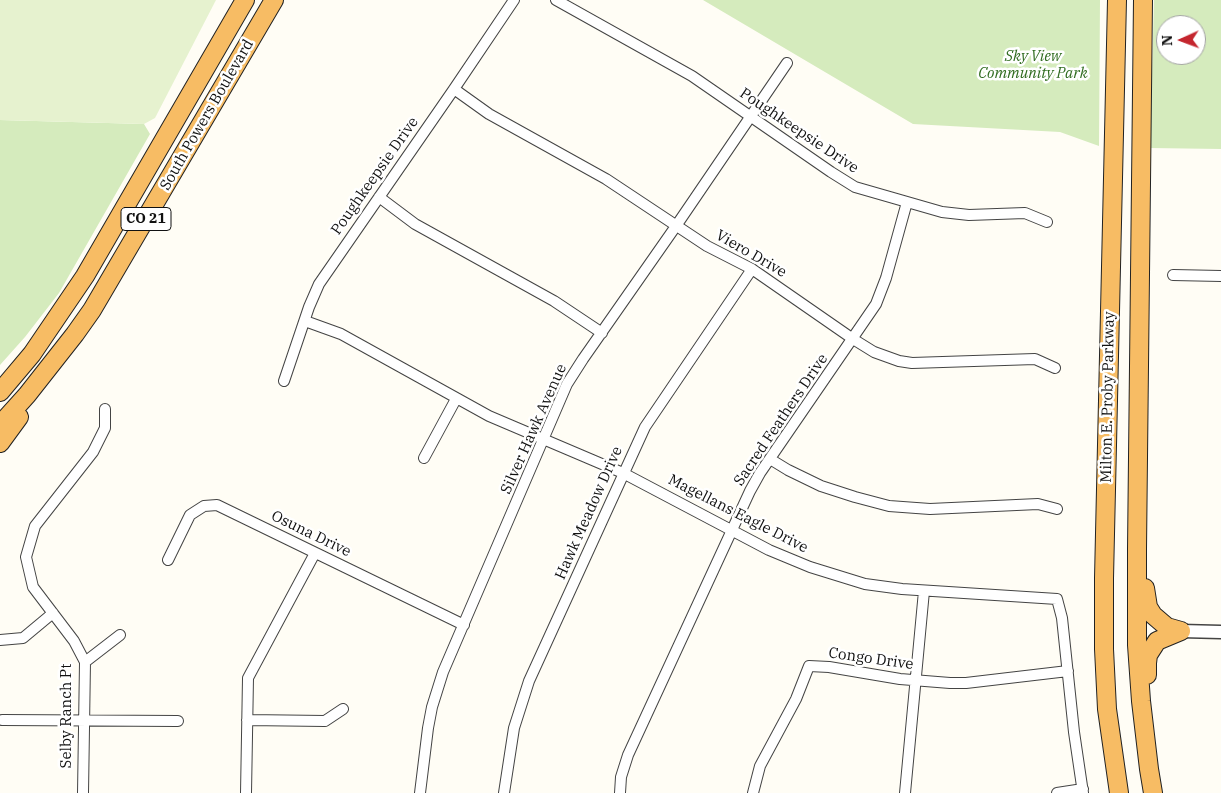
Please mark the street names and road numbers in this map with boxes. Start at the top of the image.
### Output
street label: South Powers Boulevard [156,36,258,194]
street label: Poughkeepsie Drive [736,85,862,177]
street label: Poughkeepsie Drive [328,114,422,238]
road number: CO 21 [121,208,171,230]
street label: Viero Drive [712,226,790,282]
street label: Milton E. Proby Parkway [1098,311,1118,483]
street label: Sacred Feathers Drive [730,351,832,489]
street label: Silver Hawk Avenue [497,361,571,497]
street label: Hawk Meadow Drive [552,444,626,582]
street label: Magellans Eagle Drive [665,471,811,557]
street label: Osuna Drive [268,507,354,561]
street label: Congo Drive [827,644,915,674]
street label: Selby Ranch Pt [58,664,76,768]

